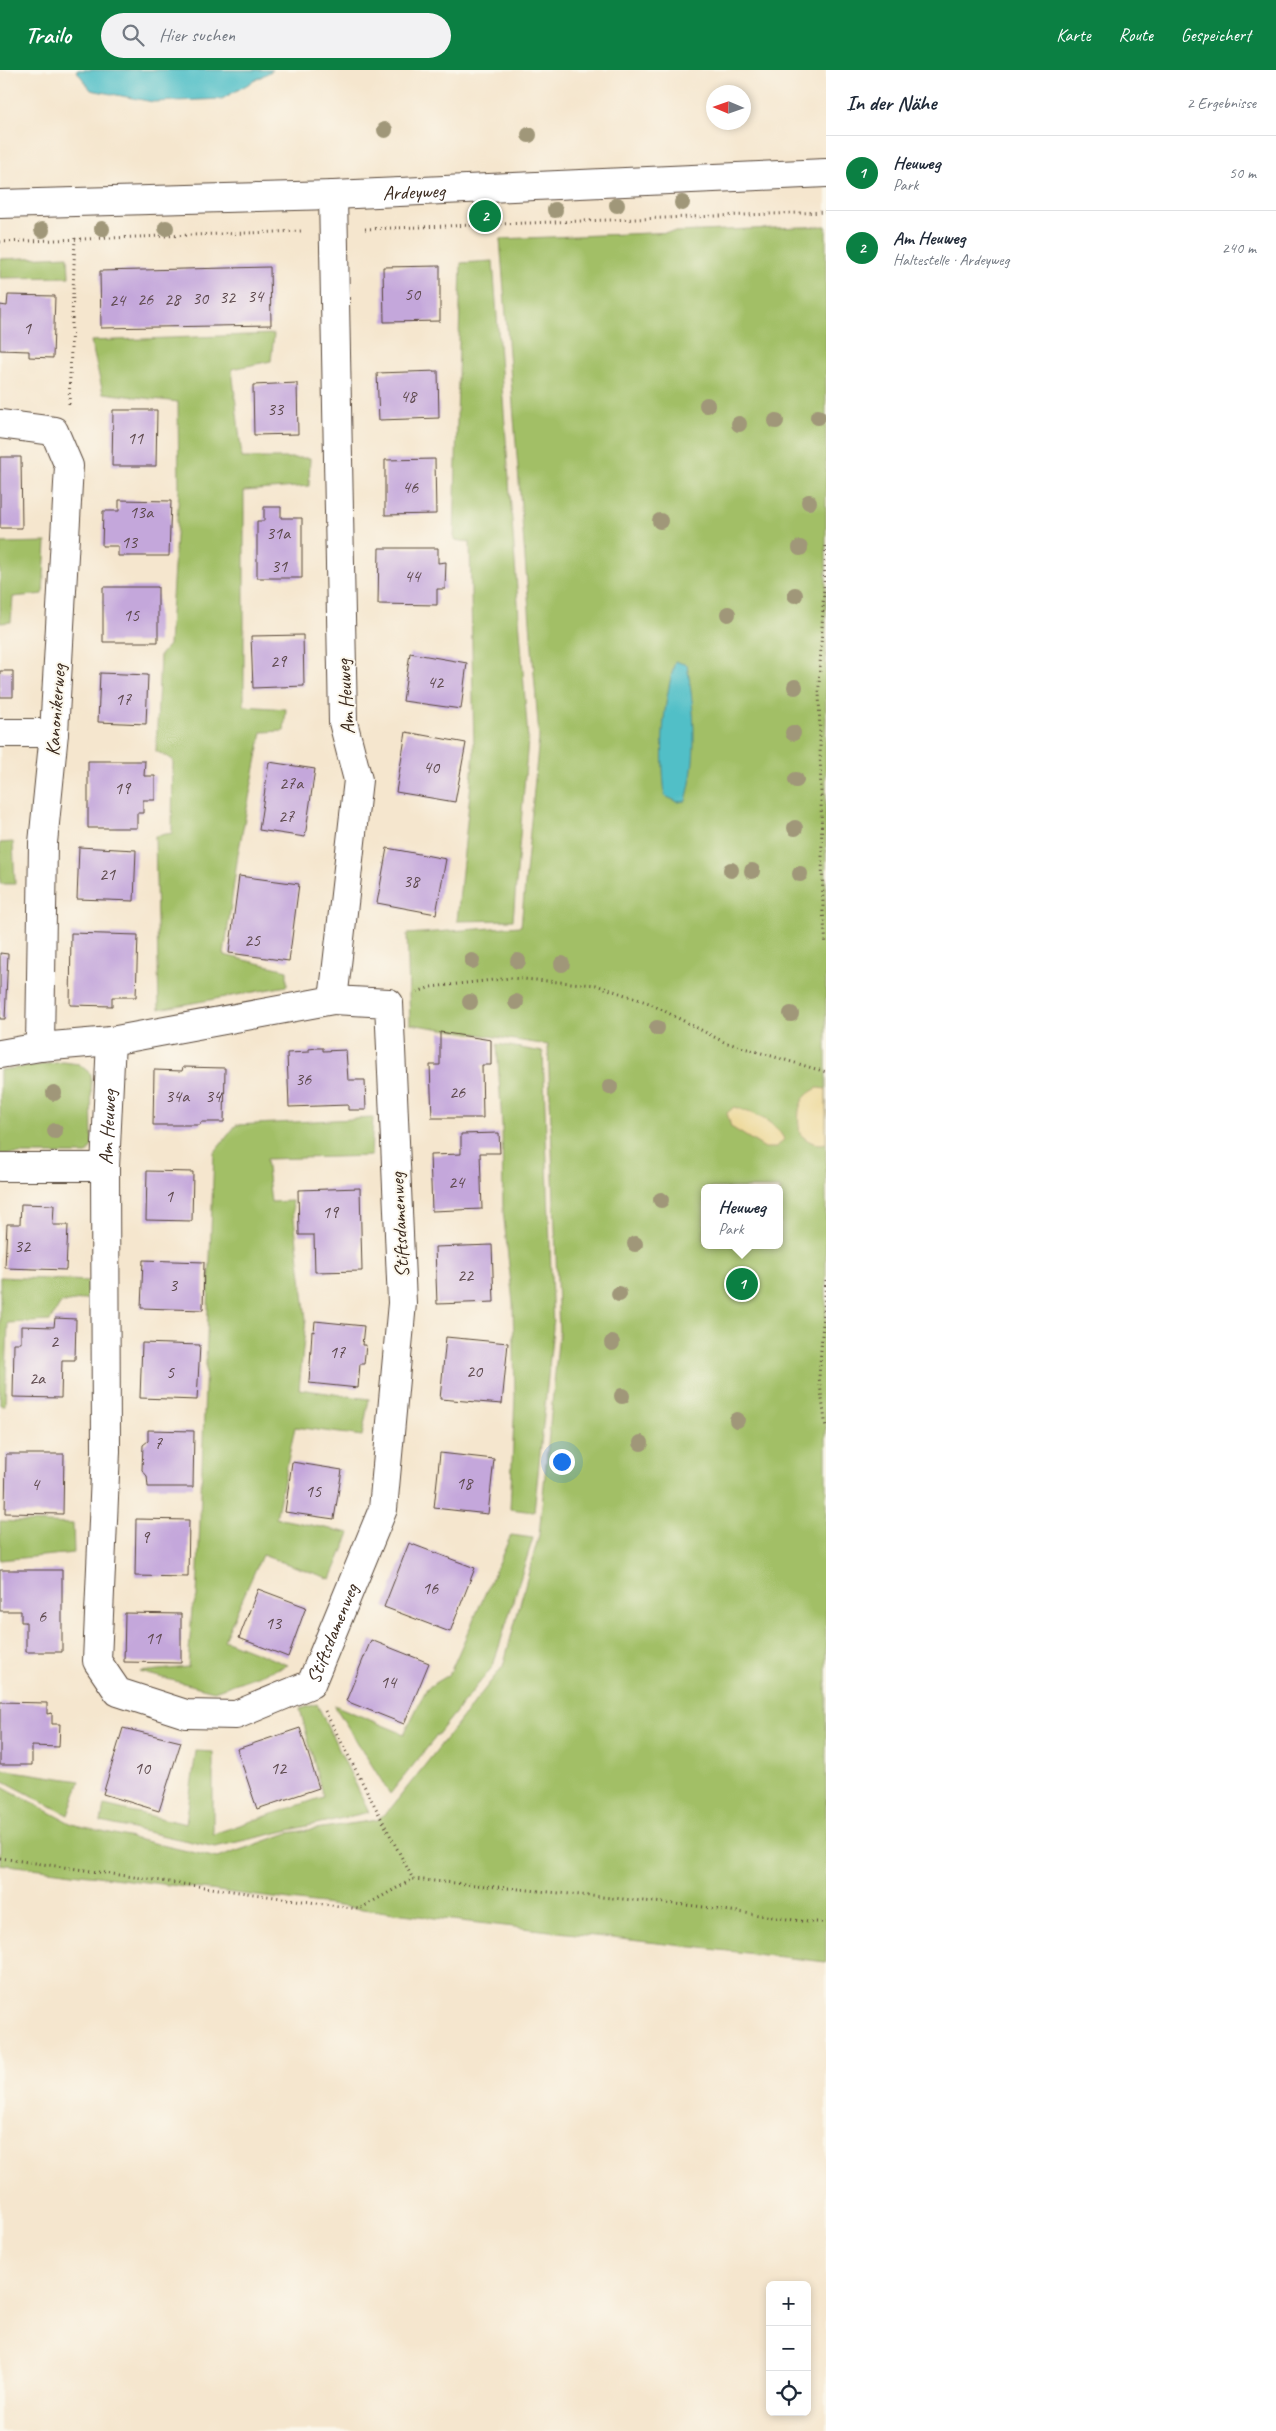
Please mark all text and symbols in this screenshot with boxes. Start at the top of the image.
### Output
search box [101,13,451,58]
text: Trailo [25,20,71,50]
icon: search [119,21,147,49]
text: Hier suchen [159,23,235,47]
text: Karte [1056,24,1091,46]
text: Route [1119,24,1153,46]
text: Gespeichert [1181,24,1251,46]
north arrow [706,85,751,130]
text: In der Nähe [846,90,936,116]
text: 2 Ergebnisse [1187,93,1256,113]
text: Heuweg [893,151,940,175]
text: 1 [858,163,866,183]
text: 50 m [1229,163,1256,183]
text: Park [893,175,918,195]
street label: Ardeyweg [382,178,447,206]
pin: 2 [469,197,501,235]
text: Am Heuweg [893,226,966,250]
text: 2 [858,238,866,258]
text: 240 m [1222,238,1256,258]
text: Haltestelle · Ardeyweg [893,250,1009,270]
house number: 50 [404,283,422,305]
house number: 34 [247,285,265,307]
house number: 32 [219,286,237,308]
house number: 30 [192,287,210,309]
house number: 26 [137,288,154,310]
house number: 28 [164,288,182,310]
house number: 24 [109,289,127,311]
house number: 1 [23,317,32,339]
house number: 48 [400,385,418,407]
house number: 33 [267,398,285,420]
house number: 11 [127,427,144,449]
house number: 46 [402,476,419,498]
house number: 13a [129,501,154,523]
house number: 31a [266,522,291,544]
house number: 13 [121,531,139,553]
house number: 31 [271,555,288,577]
house number: 44 [404,565,422,587]
house number: 15 [123,604,140,626]
house number: 29 [270,650,288,672]
street label: Am Heuweg [330,657,361,735]
street label: Kanonikerweg [40,662,71,757]
house number: 42 [427,671,445,693]
house number: 17 [115,688,132,710]
house number: 40 [423,756,441,778]
house number: 27a [279,772,304,794]
house number: 19 [114,777,132,799]
house number: 27 [278,805,295,827]
house number: 21 [99,863,116,885]
house number: 38 [403,870,421,892]
house number: 25 [244,929,261,951]
house number: 36 [295,1068,312,1090]
house number: 26 [449,1081,466,1103]
house number: 34a [165,1085,190,1107]
house number: 34 [205,1085,223,1107]
street label: Am Heuweg [93,1087,122,1165]
street label: Stiftsdamenweg [384,1171,415,1278]
house number: 24 [448,1171,466,1193]
popup [701,1184,783,1249]
house number: 1 [165,1185,174,1207]
text: Heuweg [718,1195,766,1219]
house number: 19 [322,1201,340,1223]
text: Park [718,1219,744,1239]
house number: 32 [14,1235,32,1257]
house number: 22 [457,1264,475,1286]
pin: 1 [726,1265,758,1303]
house number: 3 [169,1274,179,1296]
house number: 2 [50,1330,60,1352]
house number: 17 [329,1341,346,1363]
house number: 20 [466,1360,484,1382]
house number: 5 [166,1361,175,1383]
house number: 2a [29,1367,46,1389]
house number: 7 [154,1432,163,1454]
your location [549,1449,575,1475]
house number: 18 [456,1472,474,1494]
house number: 4 [31,1473,41,1495]
house number: 15 [305,1480,322,1502]
house number: 9 [141,1526,151,1548]
house number: 16 [422,1577,439,1599]
street label: Stiftsdamenweg [301,1579,364,1687]
house number: 6 [38,1605,47,1627]
house number: 13 [265,1612,283,1634]
house number: 11 [145,1627,162,1649]
house number: 14 [380,1671,398,1693]
house number: 10 [134,1757,152,1779]
house number: 12 [270,1757,288,1779]
map controls [766,2281,811,2416]
button: + [766,2281,811,2326]
button: − [766,2326,811,2371]
button: locate [766,2371,811,2416]

